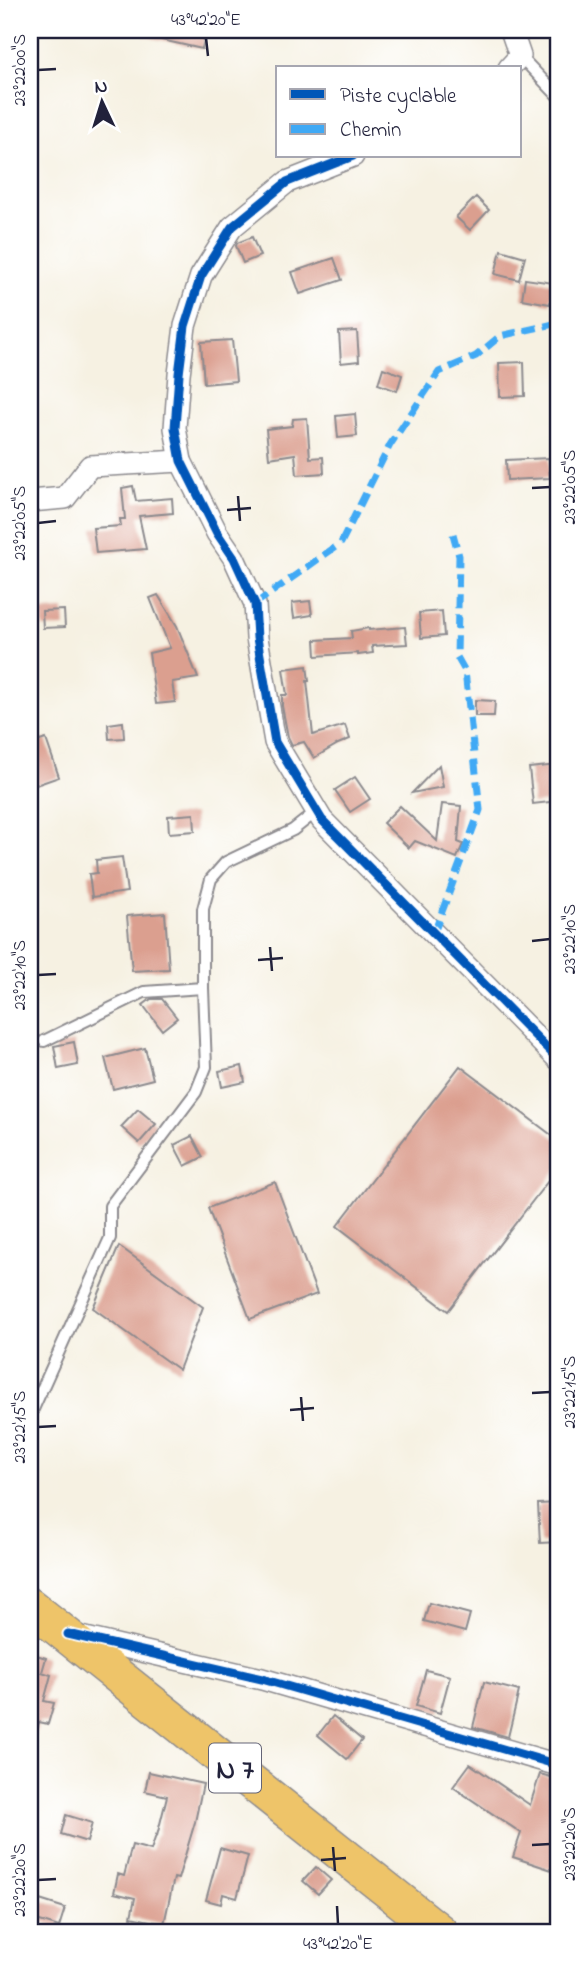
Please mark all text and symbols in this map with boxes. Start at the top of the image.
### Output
text: 43°42'20"E [171,8,241,34]
text: 23°22'00"S [8,34,34,106]
north arrow [66,66,136,136]
legend [276,66,522,158]
text: N [94,74,109,101]
text: Piste cyclable [340,82,457,114]
text: Chemin [340,116,401,146]
text: 23°22'05"S [558,450,584,524]
text: 23°22'05"S [8,486,34,560]
text: 23°22'10"S [558,904,584,974]
text: 23°22'10"S [8,940,34,1010]
text: 23°22'15"S [558,1356,584,1428]
text: 23°22'15"S [8,1391,34,1463]
road number: N 7 [209,1744,261,1792]
text: 23°22'20"S [558,1807,584,1881]
text: 23°22'20"S [8,1843,34,1917]
text: 43°42'20"E [303,1932,373,1958]

